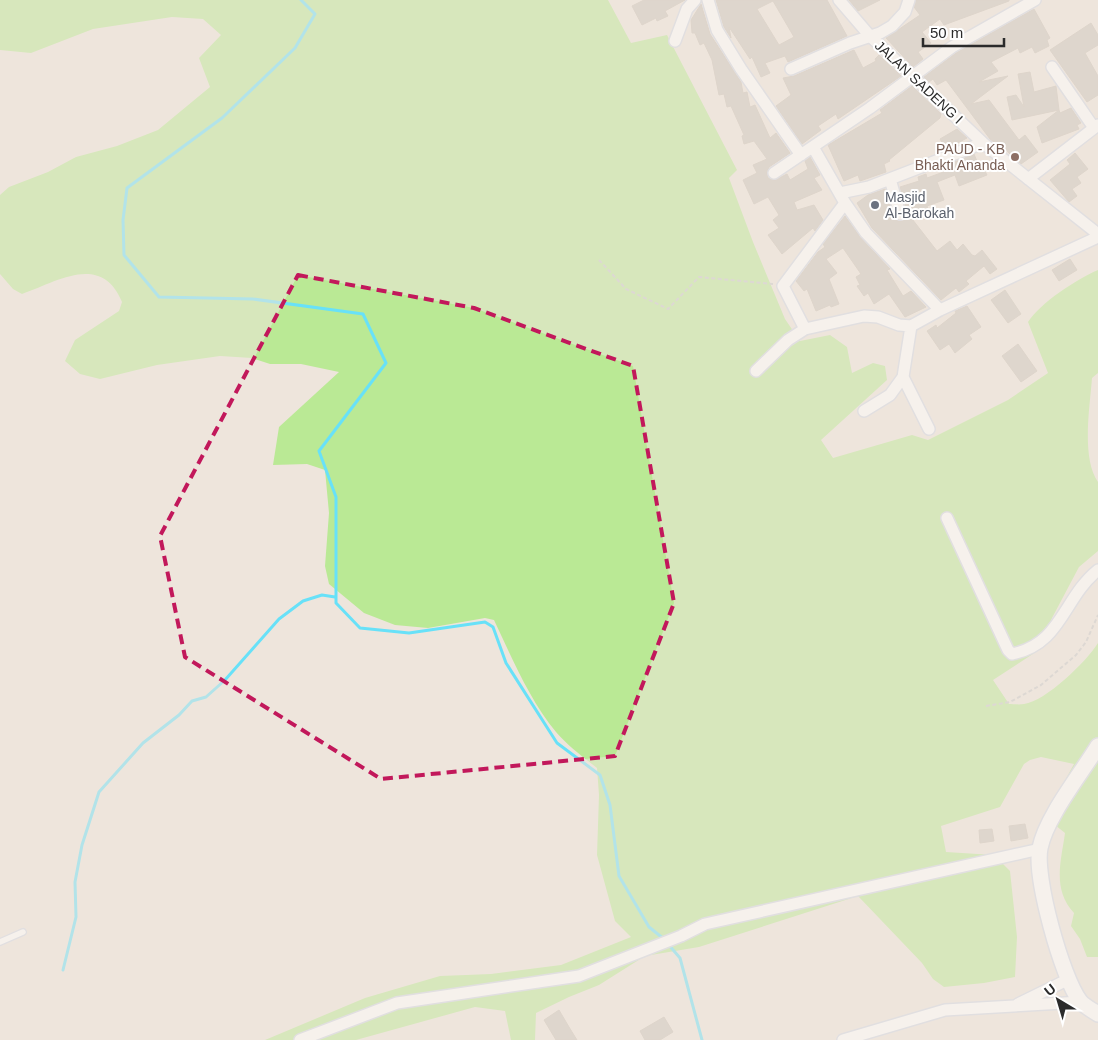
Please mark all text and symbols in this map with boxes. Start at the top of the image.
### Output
scale bar [923,15,1004,47]
text: 50 m [930,24,963,41]
street label: JALAN SADENG I [872,37,966,127]
place label: PAUD - KB Bhakti Ananda [915,141,1005,173]
marker: PAUD - KB Bhakti Ananda [1009,151,1021,163]
place label: Masjid Al-Barokah [885,189,954,221]
marker: Masjid Al-Barokah [869,199,881,211]
north arrow [1033,975,1083,1025]
text: U [1041,980,1059,999]

